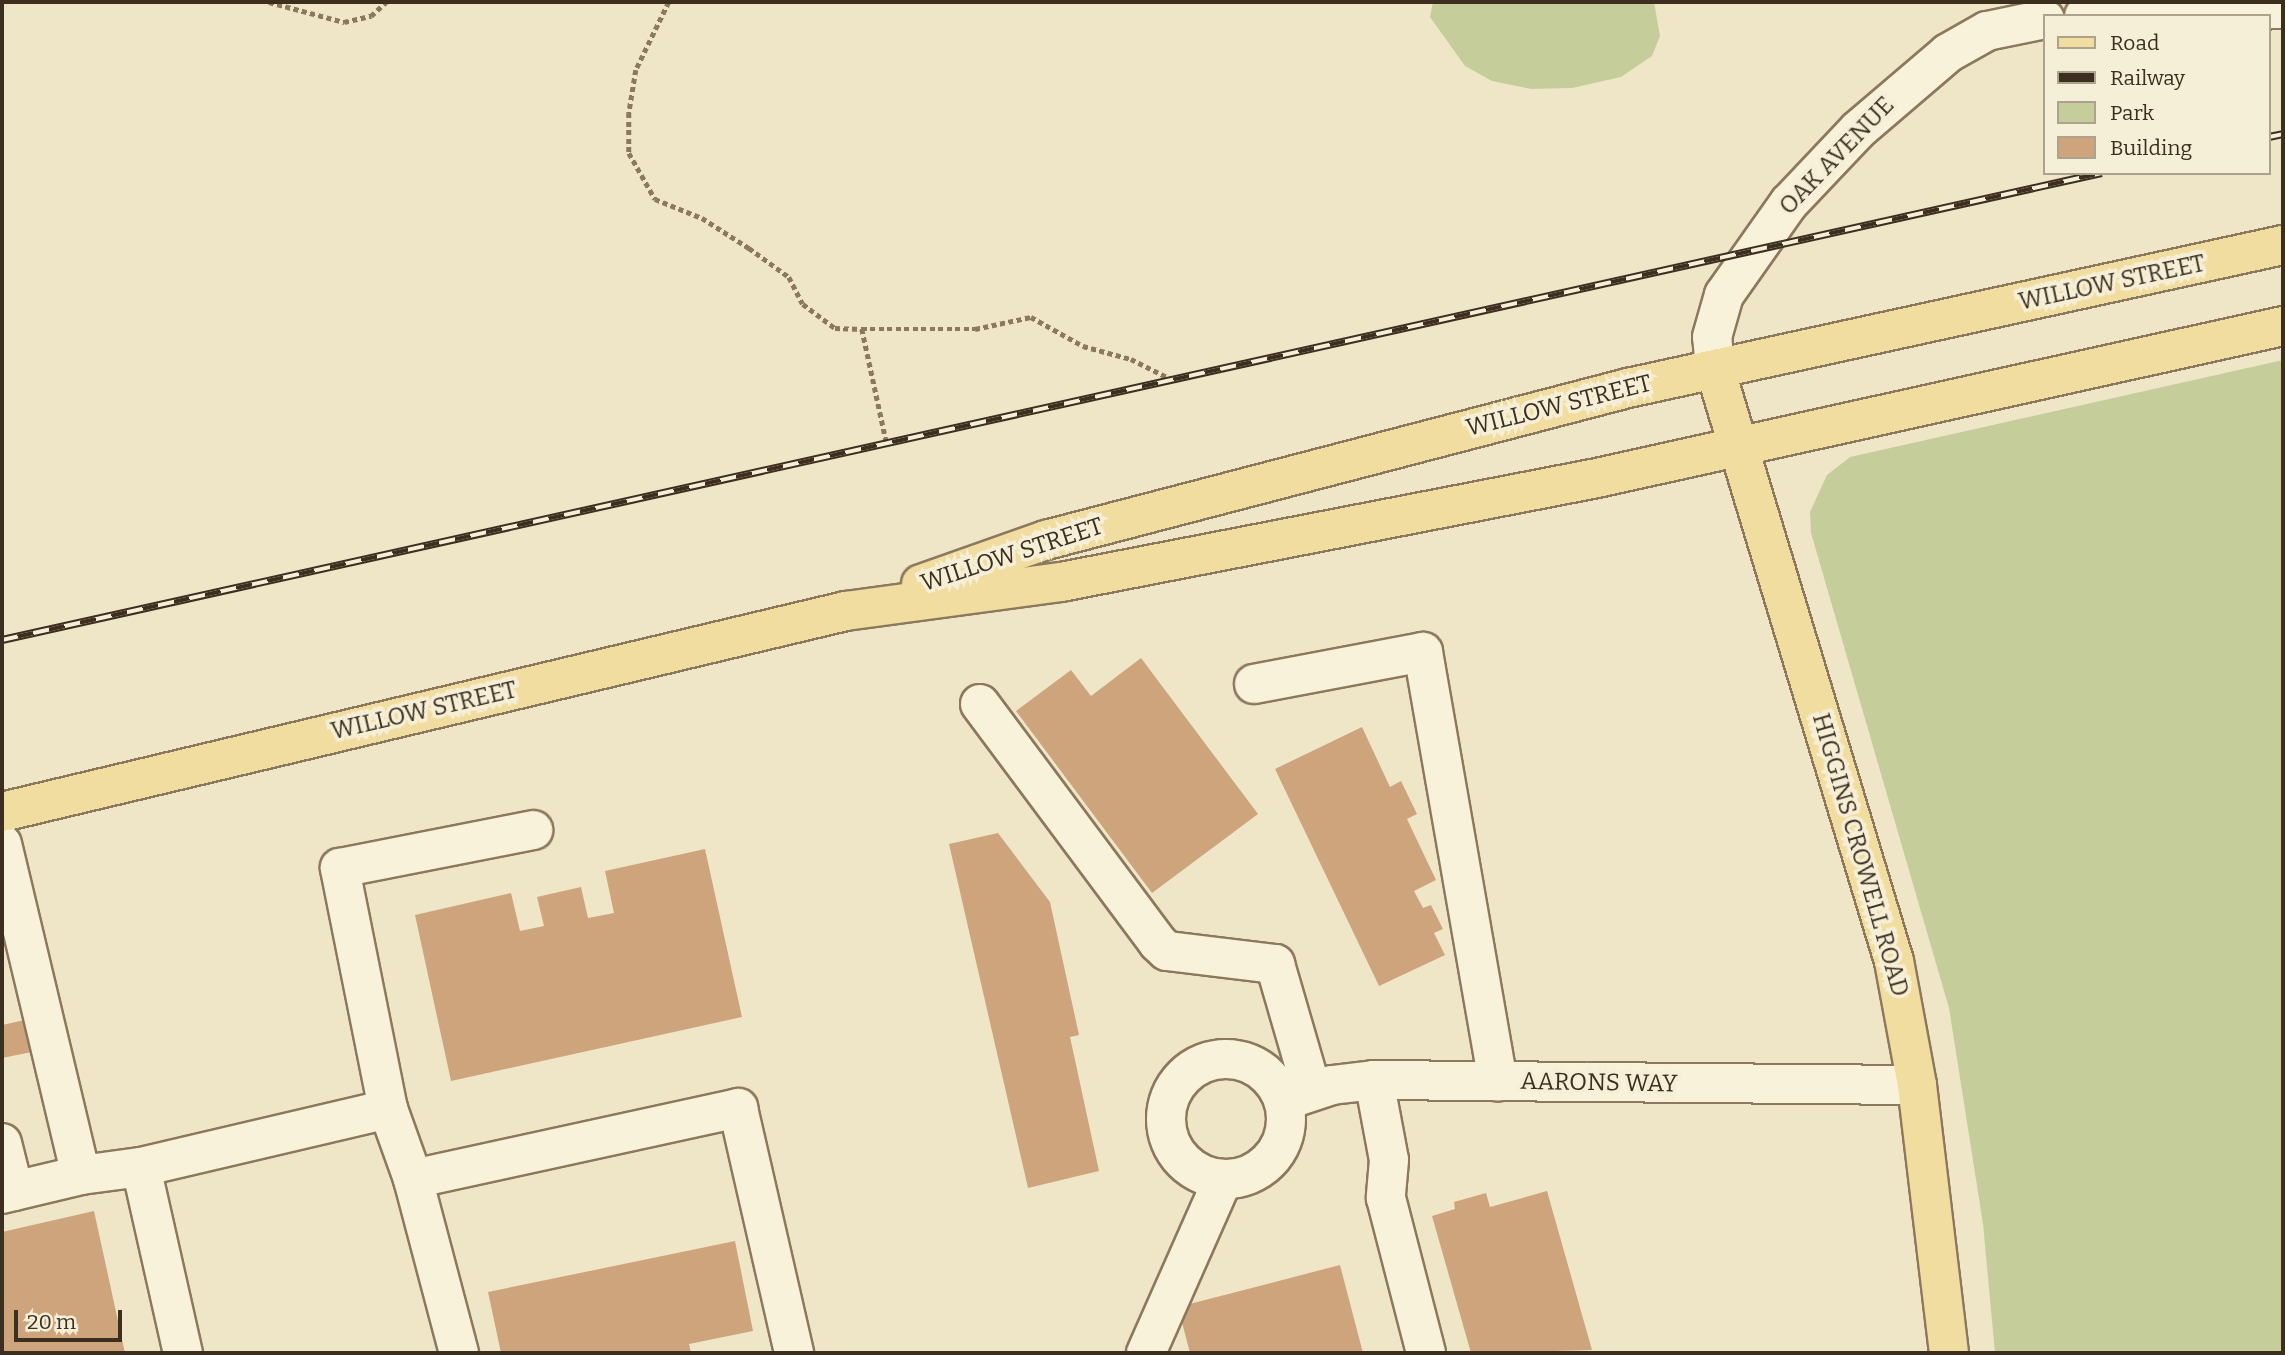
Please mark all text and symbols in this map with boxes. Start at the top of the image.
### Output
legend [2044,14,2271,175]
text: Road [2110,30,2159,56]
text: Railway [2110,65,2185,91]
street label: OAK AVENUE [1774,91,1900,221]
text: Park [2110,100,2154,126]
text: Building [2110,135,2192,161]
street label: WILLOW STREET [2016,249,2208,317]
street label: WILLOW STREET [1463,369,1655,443]
street label: WILLOW STREET [917,512,1107,598]
street label: WILLOW STREET [328,676,520,746]
street label: HIGGINS CROWELL ROAD [1806,710,1914,1000]
street label: AARONS WAY [1520,1067,1678,1099]
scale bar [18,1296,126,1340]
text: 20 m [27,1309,76,1335]

